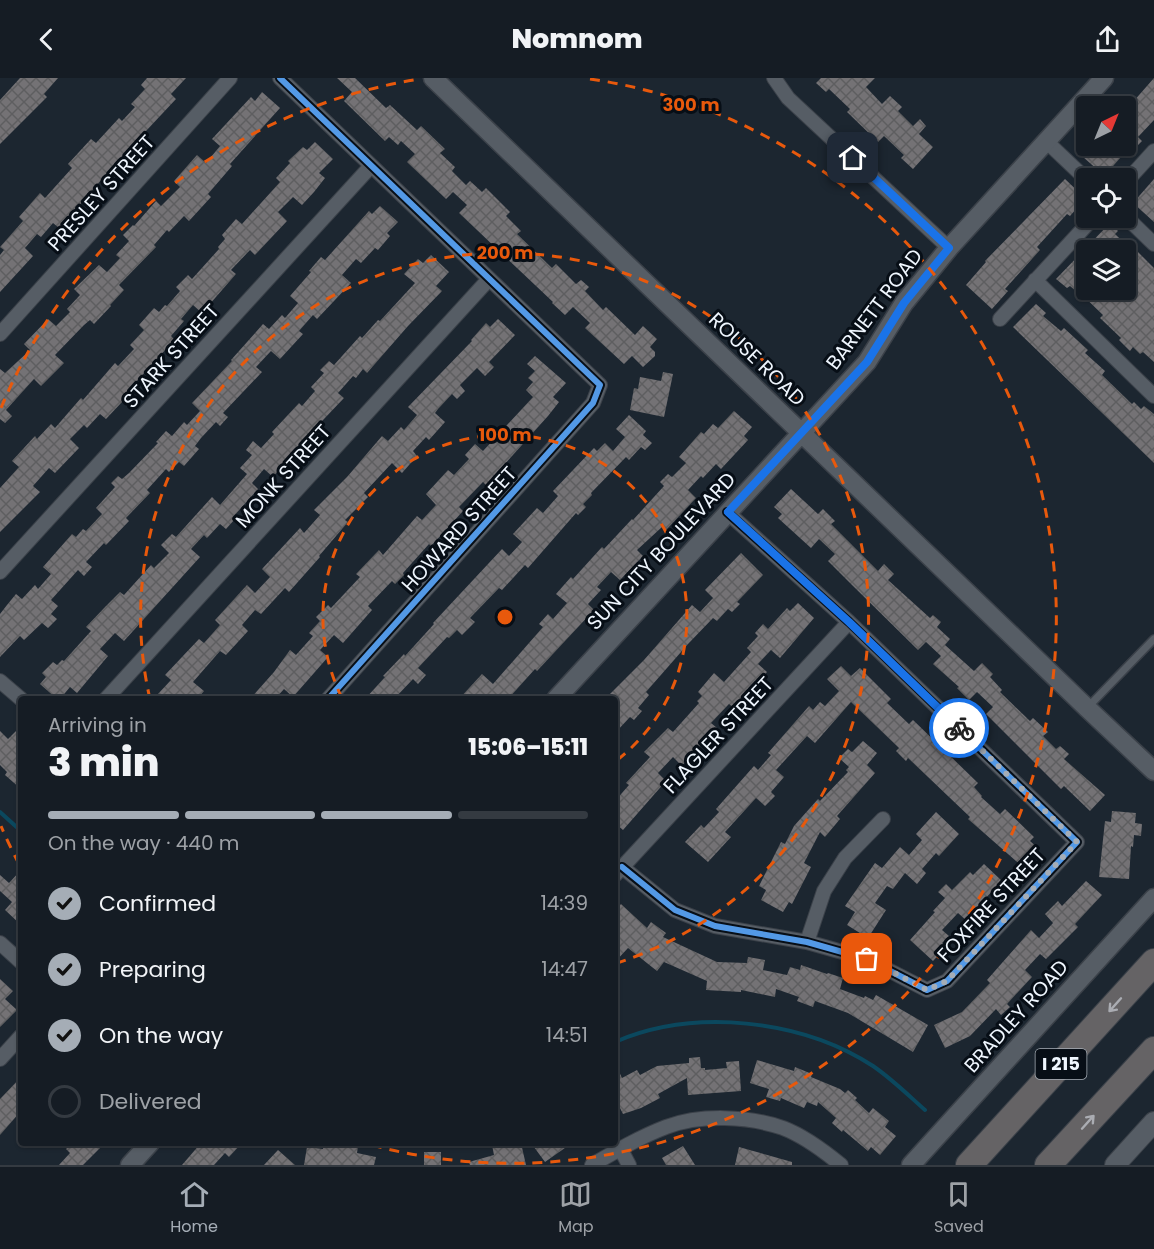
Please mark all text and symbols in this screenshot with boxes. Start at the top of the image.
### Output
text: Nomnom [511,20,643,57]
icon: back [30,23,63,56]
icon: share [1091,23,1124,56]
text: 300 m [662,92,720,117]
north arrow [1076,96,1136,156]
map controls [1076,96,1136,300]
street label: PRESLEY STREET [41,129,161,257]
pin [827,132,878,183]
icon: home [836,141,869,174]
button: locate [1076,168,1136,228]
text: 200 m [477,240,533,265]
button: layers [1076,240,1136,300]
street label: BARNETT ROAD [819,243,929,375]
street label: STARK STREET [117,298,226,414]
street label: ROUSE ROAD [703,306,811,412]
street label: MONK STREET [229,418,337,534]
text: 100 m [478,422,532,447]
street label: HOWARD STREET [395,460,523,598]
street label: SUN CITY BOULEVARD [580,466,742,636]
centre of rings [495,607,515,627]
street label: FLAGLER STREET [657,670,780,799]
courier [929,698,989,758]
text: Arriving in [48,711,147,739]
icon: bike [943,712,976,745]
text: 15:06–15:11 [468,732,588,763]
text: 3 min [48,735,160,790]
text: On the way · 440 m [48,829,239,857]
street label: FOXFIRE STREET [931,842,1051,968]
icon: check [48,887,81,920]
text: Confirmed [99,888,216,919]
text: 14:39 [540,889,588,917]
pin [841,933,892,984]
icon: bag [850,942,883,975]
icon: check [48,953,81,986]
street label: BRADLEY ROAD [958,953,1074,1079]
text: Preparing [99,954,206,985]
text: 14:47 [541,955,588,983]
one-way arrow [1107,998,1122,1013]
icon: check [48,1019,81,1052]
text: On the way [99,1020,223,1051]
text: 14:51 [546,1021,588,1049]
road number: I 215 [1036,1049,1086,1079]
text: Delivered [99,1086,202,1117]
one-way arrow [1081,1115,1095,1130]
tab: Home [170,1178,218,1239]
tab: Map [558,1178,594,1239]
tab: Saved [934,1178,984,1239]

